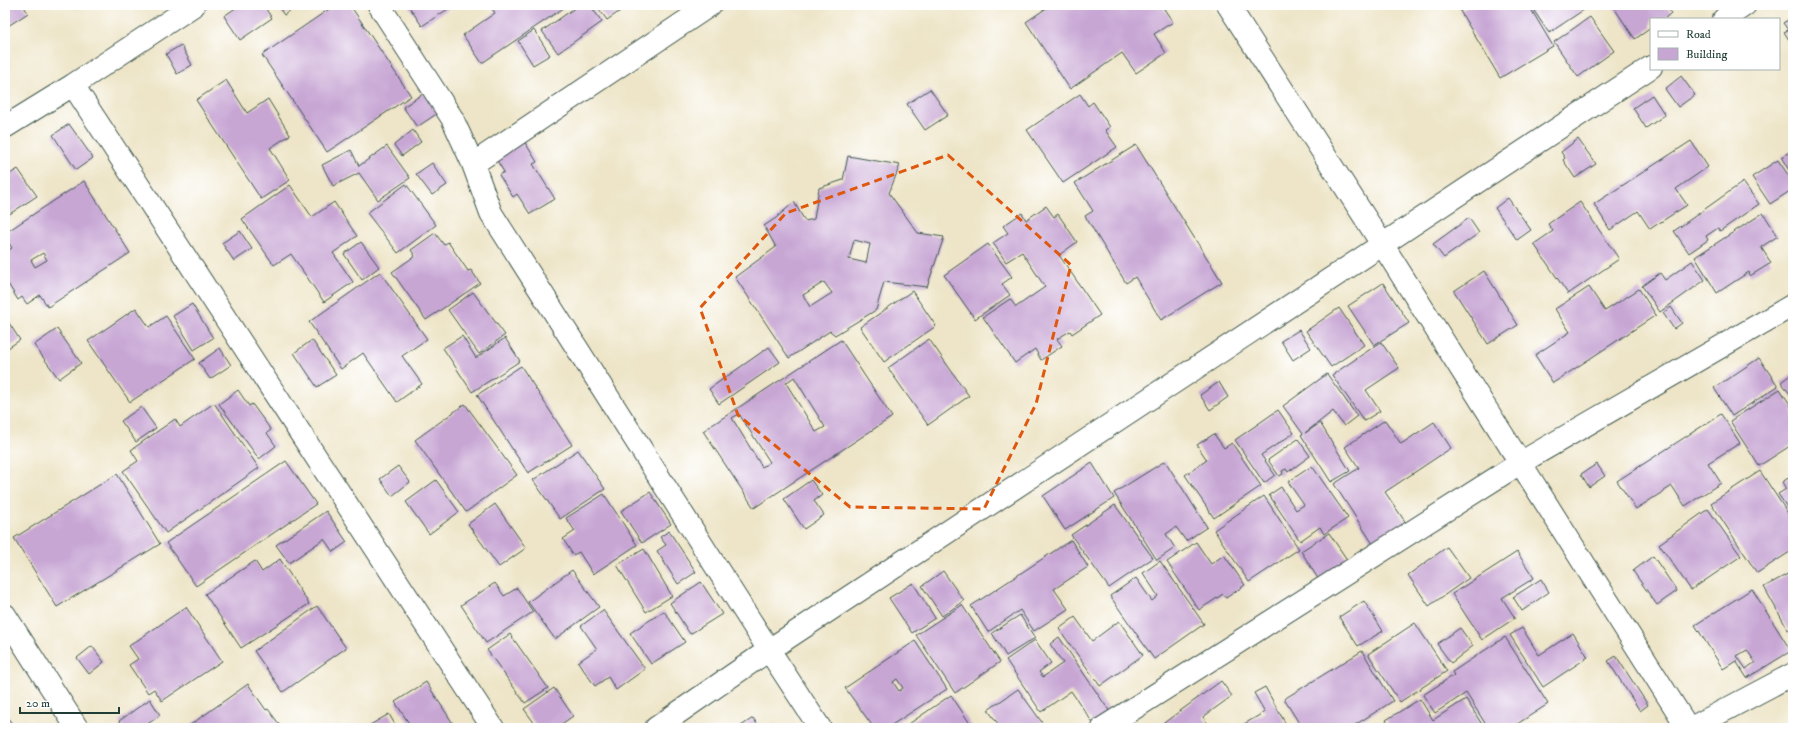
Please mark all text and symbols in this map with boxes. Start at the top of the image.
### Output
legend [1650,18,1780,70]
text: Road [1686,27,1711,42]
text: Building [1686,47,1727,62]
scale bar [20,689,119,715]
text: 20 m [26,696,50,711]

